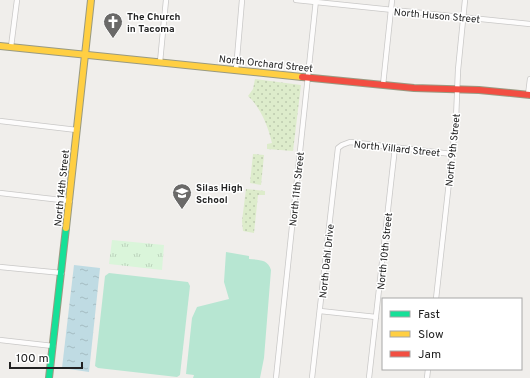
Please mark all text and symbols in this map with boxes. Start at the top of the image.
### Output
street label: North Huson Street [393,6,481,27]
church icon: The Church in Tacoma [102,11,124,39]
place label: The Church in Tacoma [127,11,181,36]
street label: North Orchard Street [218,53,314,76]
street label: North 9th Street [443,113,464,187]
street label: North Villard Street [353,138,441,161]
street label: North 14th Street [52,149,73,227]
street label: North 11th Street [287,151,308,227]
school or university icon: Silas High School [171,182,193,210]
place label: Silas High School [196,182,243,207]
street label: North 10th Street [375,212,396,290]
street label: North Dahl Drive [317,223,338,299]
legend [382,298,522,370]
text: Fast [418,307,440,323]
text: Slow [418,327,444,343]
scale bar [10,344,82,370]
text: Jam [418,347,441,363]
text: 100 m [16,351,49,367]

